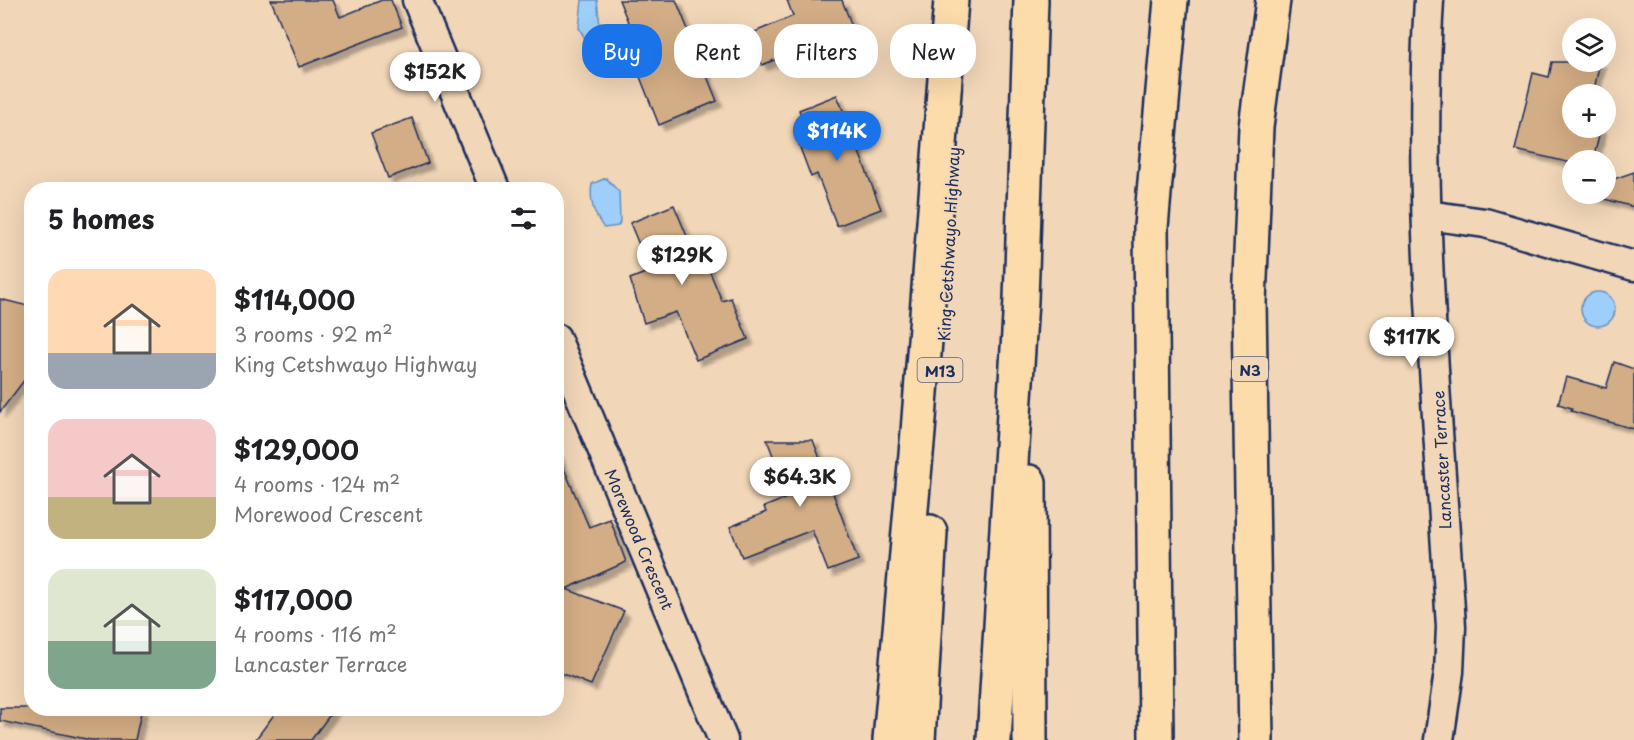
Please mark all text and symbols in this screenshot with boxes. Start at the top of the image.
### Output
map controls [1562,18,1616,204]
button: layers [1562,18,1616,72]
chip: Buy [582,24,662,78]
chip: Rent [674,24,762,78]
chip: Filters [774,24,878,78]
chip: New [890,24,976,78]
pin: $152K [393,52,477,103]
text: $152K [404,56,466,86]
button: + [1562,84,1616,138]
pin: $114K [795,111,879,162]
text: $114K [807,115,867,145]
street label: King Cetshwayo Highway [931,146,965,342]
button: − [1562,150,1616,204]
text: 5 homes [48,199,154,238]
icon: filters [507,202,540,235]
pin: $129K [640,235,724,286]
text: $129K [651,239,713,269]
text: $114,000 [234,280,355,319]
icon: home [96,293,168,365]
pin: $117K [1370,317,1454,368]
text: 3 rooms · 92 m² [234,319,393,349]
text: $117K [1383,321,1441,351]
text: King Cetshwayo Highway [234,349,477,379]
road number: N3 [1232,357,1268,381]
road number: M13 [918,358,962,382]
street label: Lancaster Terrace [1425,390,1457,530]
text: $129,000 [234,430,359,469]
icon: home [96,443,168,515]
pin: $64.3K [751,457,849,508]
text: $64.3K [764,461,836,491]
street label: Morewood Crescent [599,465,681,614]
text: 4 rooms · 124 m² [234,469,400,499]
text: Morewood Crescent [234,499,423,529]
text: $117,000 [234,580,353,619]
icon: home [96,593,168,665]
text: 4 rooms · 116 m² [234,619,397,649]
text: Lancaster Terrace [234,649,407,679]

